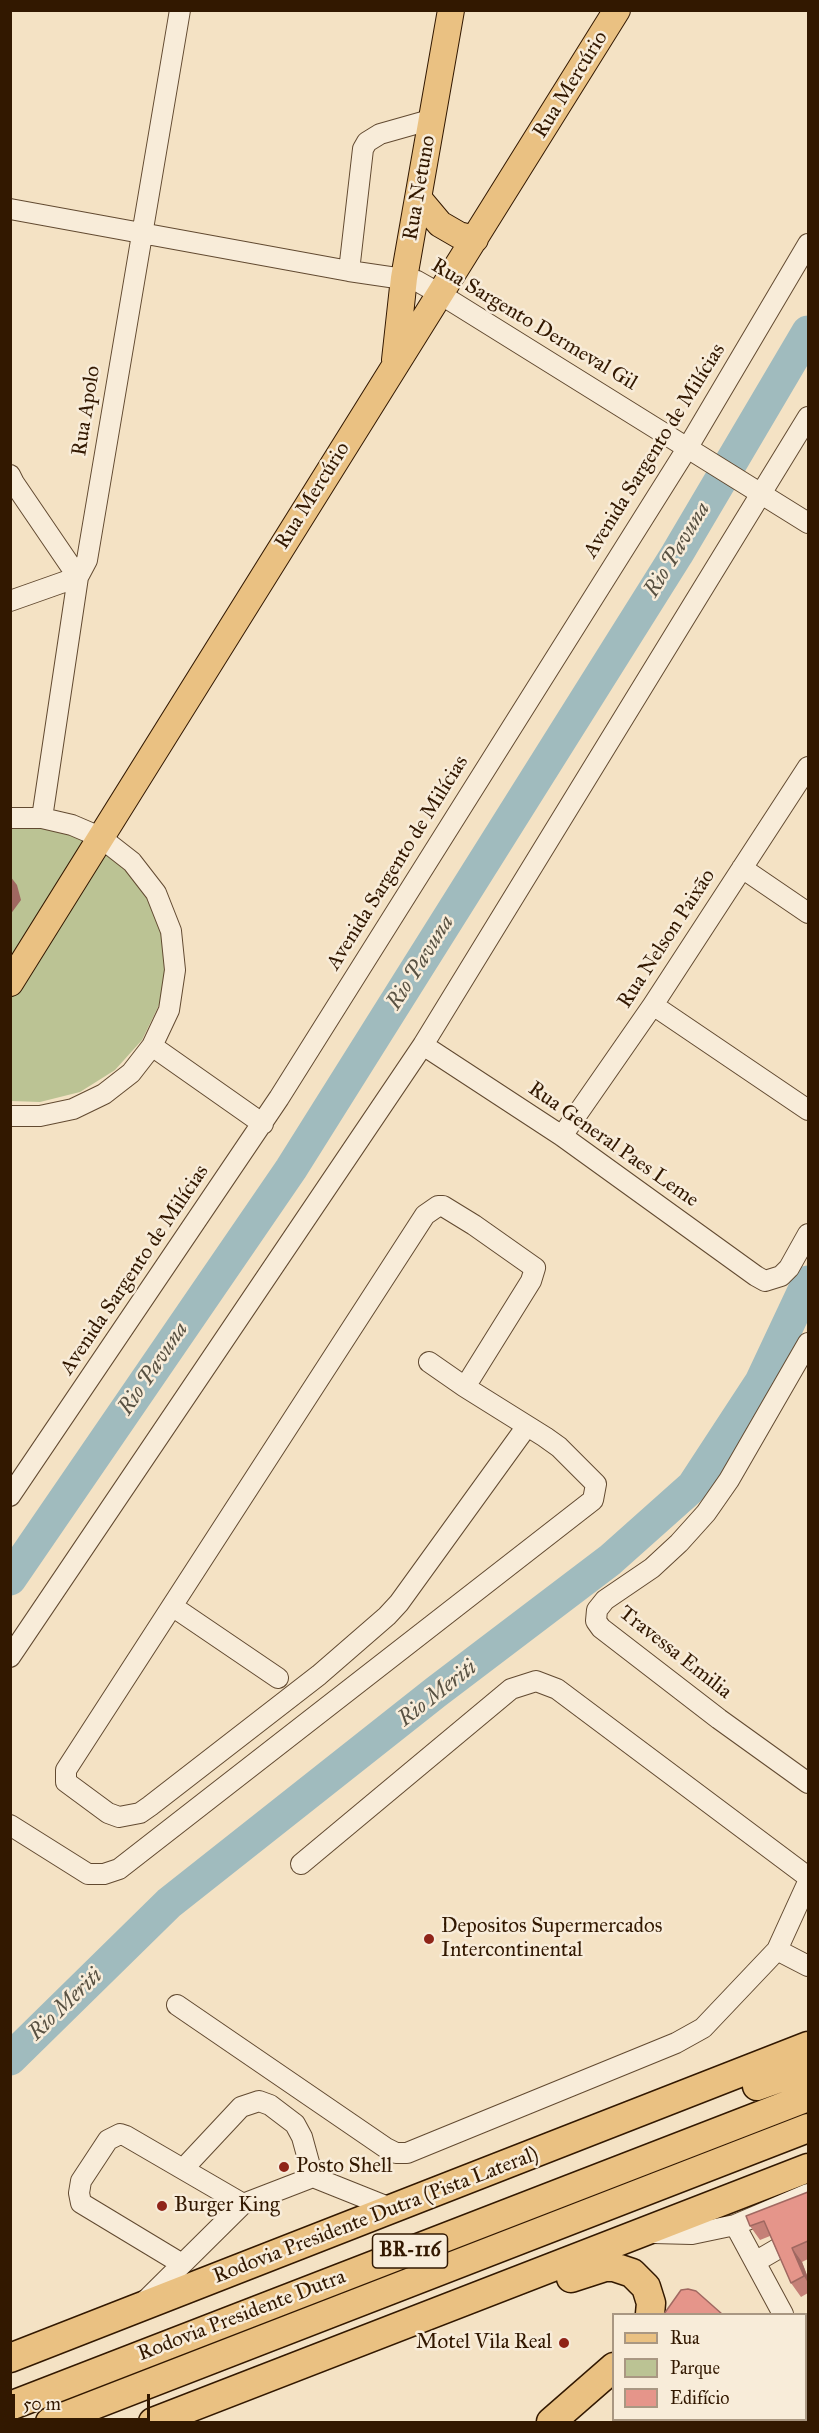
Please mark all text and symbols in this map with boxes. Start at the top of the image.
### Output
street label: Rua Mercúrio [528,27,614,143]
street label: Rua Netuno [398,134,442,242]
street label: Rua Sargento Dermeval Gil [426,253,642,397]
street label: Avenida Sargento de Milícias [579,339,731,563]
street label: Rua Apolo [67,364,107,458]
street label: Rua Mercúrio [270,438,356,554]
water label: Rio Pavuna [639,498,717,602]
street label: Avenida Sargento de Milícias [322,751,474,975]
street label: Rua Nelson Paixão [613,865,721,1013]
water label: Rio Pavuna [382,911,460,1015]
street label: Rua General Paes Leme [523,1077,703,1213]
street label: Avenida Sargento de Milícias [55,1160,215,1380]
water label: Rio Pavuna [113,1318,195,1420]
street label: Travessa Emilia [613,1601,737,1705]
water label: Rio Meriti [393,1655,483,1733]
place label: Depositos Supermercados Intercontinental [441,1914,662,1964]
marker: Depositos Supermercados Intercontinental [422,1932,436,1946]
water label: Rio Meriti [24,1963,108,2047]
street label: Rodovia Presidente Dutra (Pista Lateral) [210,2142,542,2290]
place label: Posto Shell [296,2154,392,2180]
marker: Posto Shell [277,2160,291,2174]
place label: Burger King [174,2193,280,2219]
marker: Burger King [155,2199,169,2213]
road number: BR-116 [372,2234,448,2268]
street label: Rodovia Presidente Dutra [134,2265,350,2367]
legend [612,2313,807,2421]
text: Rua [670,2327,700,2349]
place label: Motel Vila Real [416,2330,552,2356]
marker: Motel Vila Real [557,2336,571,2350]
text: Parque [670,2357,720,2379]
scale bar [15,2382,153,2420]
text: Edifício [670,2387,729,2409]
text: 50 m [23,2393,61,2415]

